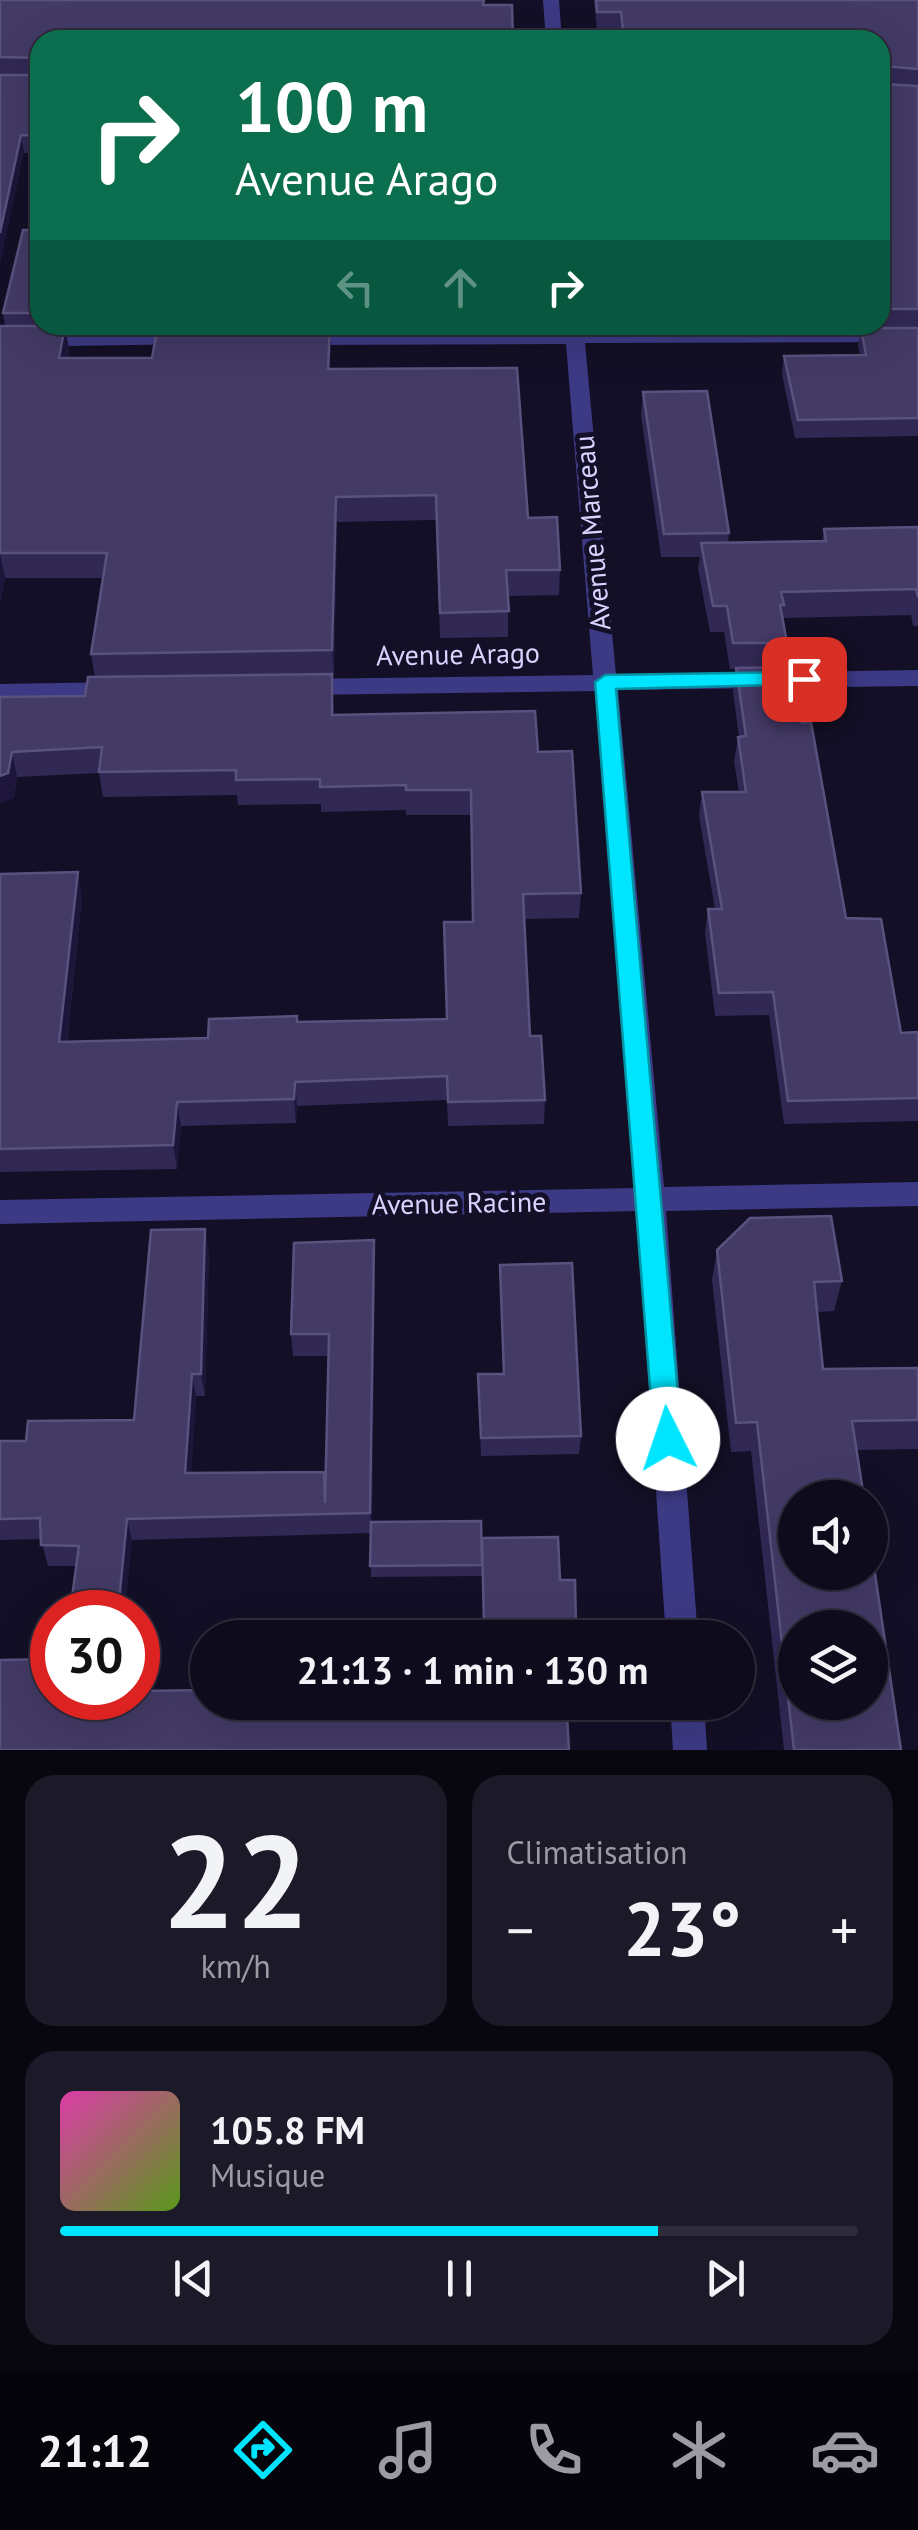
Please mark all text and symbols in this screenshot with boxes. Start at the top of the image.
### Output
text: 100 m [235,61,428,151]
icon: right [70,70,200,200]
text: Avenue Arago [235,149,498,207]
icon: left [328,260,383,315]
icon: ahead [433,260,488,315]
icon: right [538,260,593,315]
street label: Avenue Marceau [565,434,618,632]
street label: Avenue Arago [376,634,540,673]
pin [762,637,847,722]
icon: arrive [777,652,832,707]
street label: Avenue Racine [371,1182,547,1223]
position arrow [616,1387,720,1491]
map controls [778,1480,888,1720]
button: sound [778,1480,888,1590]
speed limit sign: 30 [30,1590,160,1720]
button: layers [778,1610,888,1720]
text: 21:13 · 1 min · 130 m [297,1645,648,1694]
text: 22 [162,1796,309,1964]
text: Climatisation [507,1831,687,1873]
text: 23° [623,1880,741,1977]
text: − [507,1894,534,1965]
text: + [830,1894,858,1965]
text: km/h [201,1945,271,1987]
text: 105.8 FM [210,2105,365,2154]
text: Musique [210,2154,325,2196]
icon: previous [166,2251,221,2306]
icon: pause [432,2251,487,2306]
icon: next [698,2251,753,2306]
icon: directions [228,2415,298,2485]
icon: music [373,2415,443,2485]
icon: phone [519,2415,589,2485]
icon: climate [664,2415,734,2485]
icon: car [810,2415,880,2485]
text: 21:12 [38,2421,152,2479]

